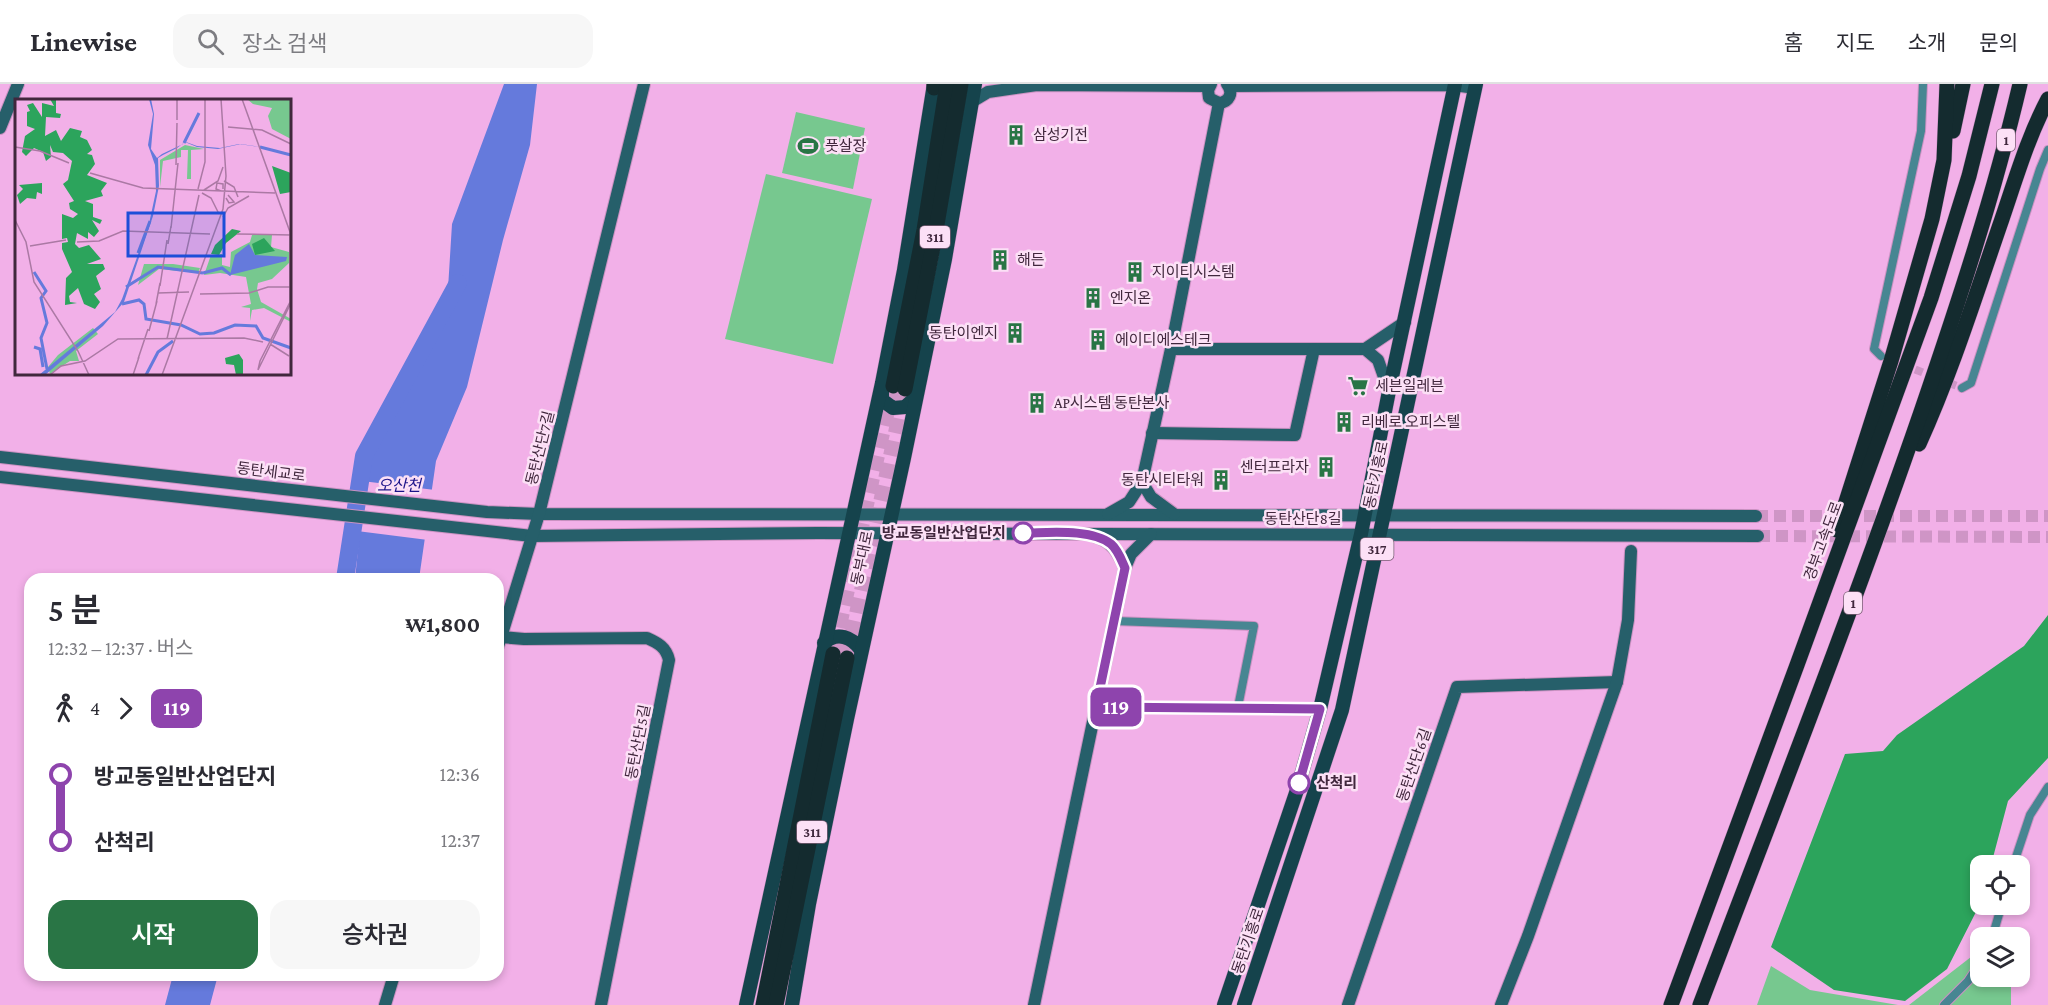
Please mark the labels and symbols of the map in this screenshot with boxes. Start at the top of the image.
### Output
inset map [15,99,291,375]
building icon: 삼성기전 [1004,123,1028,147]
place label: 삼성기전 [1033,127,1088,143]
road number: 1 [1997,129,2015,151]
sports icon: 풋살장 [796,134,820,158]
place label: 풋살장 [825,138,867,154]
road number: 311 [920,226,950,248]
building icon: 해든 [988,248,1012,272]
place label: 해든 [1017,252,1045,268]
building icon: 지이티시스템 [1123,260,1147,284]
place label: 지이티시스템 [1152,264,1235,280]
building icon: 엔지온 [1081,286,1105,310]
place label: 엔지온 [1110,290,1151,306]
building icon: 동탄이엔지 [1003,321,1027,345]
place label: 동탄이엔지 [929,325,998,341]
building icon: 에이디에스테크 [1086,328,1110,352]
place label: 에이디에스테크 [1115,332,1212,348]
supermarket icon: 세븐일레븐 [1346,374,1370,398]
place label: 세븐일레븐 [1375,378,1444,394]
building icon: AP시스템 동탄본사 [1025,391,1049,415]
place label: AP시스템 동탄본사 [1054,395,1170,411]
street label: 동탄산단7길 [523,409,557,487]
building icon: 리베로 오피스텔 [1332,410,1356,434]
place label: 리베로 오피스텔 [1361,414,1460,430]
street label: 동탄기흥로 [1361,440,1391,510]
building icon: 센터프라자 [1314,455,1338,479]
place label: 센터프라자 [1240,459,1309,475]
street label: 동탄세교로 [236,460,306,484]
building icon: 동탄시티타워 [1209,468,1233,492]
place label: 동탄시티타워 [1121,472,1204,488]
water label: 오산천 [377,477,423,494]
street label: 경부고속도로 [1801,499,1845,583]
street label: 동탄산단8길 [1264,511,1342,527]
marker: 방교동일반산업단지 [1012,522,1034,544]
place label: 방교동일반산업단지 [882,525,1006,541]
street label: 동부대로 [848,529,876,587]
road number: 317 [1360,538,1394,560]
road number: 1 [1844,592,1862,614]
line badge: 119 [1082,688,1150,726]
street label: 동탄산단5길 [623,703,653,781]
street label: 동탄산단6길 [1394,726,1434,804]
marker: 산척리 [1288,772,1310,794]
place label: 산척리 [1316,774,1357,791]
road number: 311 [797,821,827,843]
street label: 동탄기흥로 [1229,906,1267,976]

